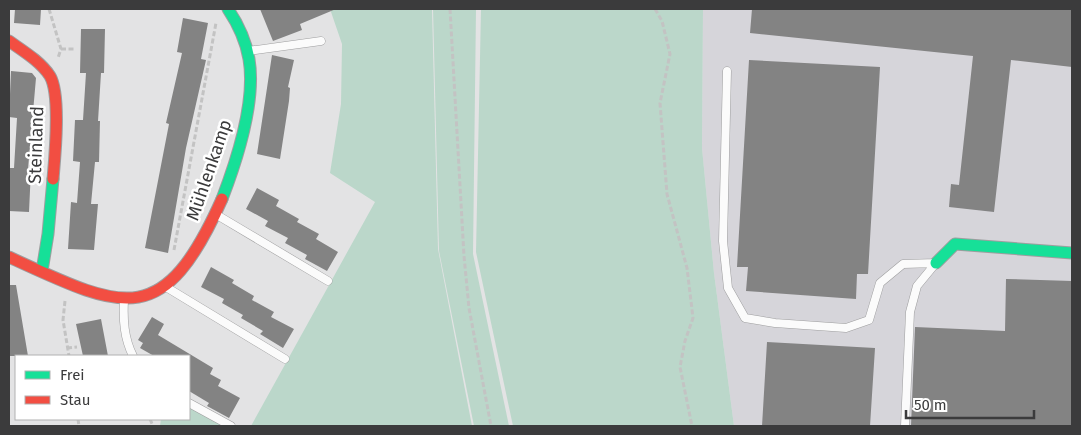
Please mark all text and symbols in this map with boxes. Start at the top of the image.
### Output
street label: Steinland [24,106,48,184]
street label: Mühlenkamp [181,117,237,223]
legend [15,355,190,420]
text: Frei [60,366,85,384]
scale bar [906,388,1034,420]
text: Stau [60,391,90,409]
text: 50 m [914,396,947,414]

